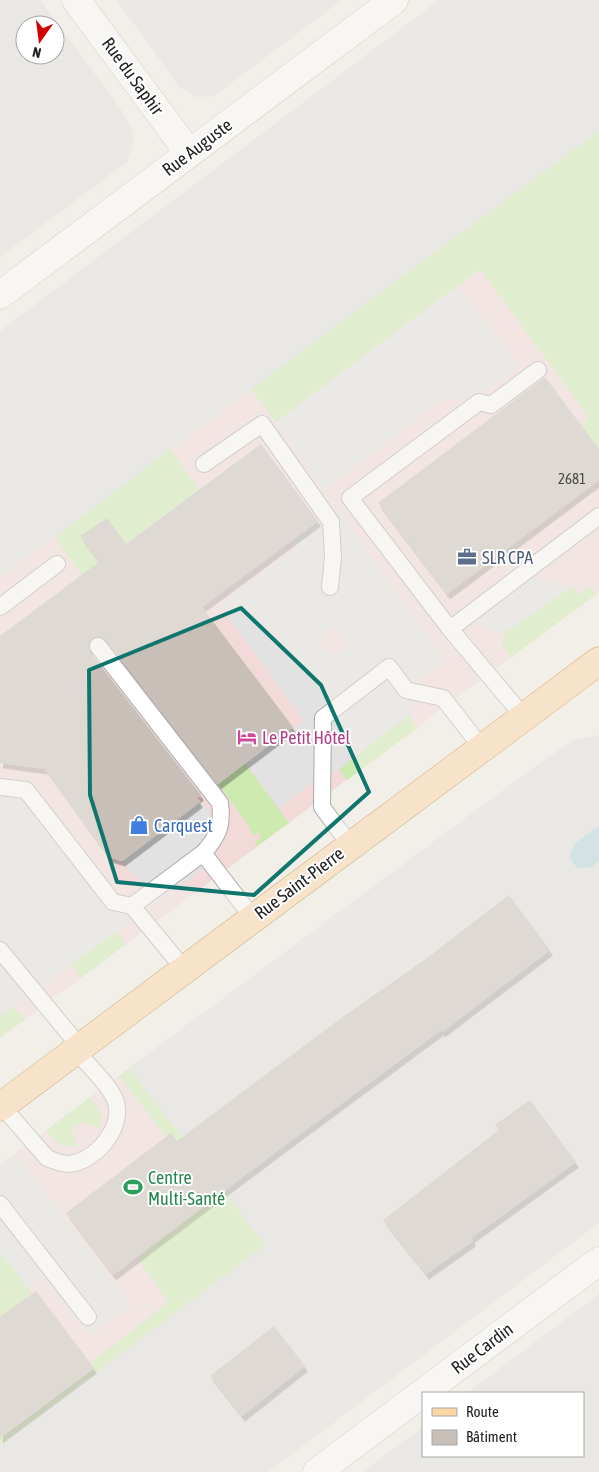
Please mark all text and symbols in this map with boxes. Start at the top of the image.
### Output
north arrow [15,15,65,65]
street label: Rue du Saphir [98,33,169,119]
text: N [31,44,43,61]
street label: Rue Auguste [158,114,236,180]
house number: 2681 [558,470,586,487]
office icon: SLR CPA [456,546,478,568]
place label: SLR CPA [482,547,533,568]
hotel icon: Le Petit Hôtel [236,726,258,748]
place label: Le Petit Hôtel [262,727,350,748]
shop icon: Carquest [128,814,150,836]
place label: Carquest [154,815,213,836]
street label: Rue Saint-Pierre [250,843,348,923]
place label: Centre Multi-Santé [148,1167,225,1209]
sports icon: Centre Multi-Santé [122,1176,144,1198]
street label: Rue Cardin [447,1318,517,1378]
legend [422,1392,584,1457]
text: Route [466,1403,499,1420]
text: Bâtiment [466,1428,517,1445]

